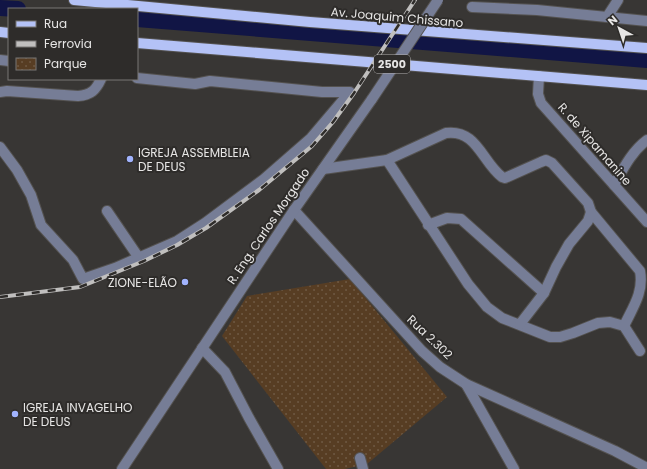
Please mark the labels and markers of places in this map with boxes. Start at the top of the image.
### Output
place label: IGREJA ASSEMBLEIA DE DEUS [138,144,250,175]
marker: IGREJA ASSEMBLEIA DE DEUS [125,154,135,164]
place label: ZIONE-ELÃO [108,274,177,291]
marker: ZIONE-ELÃO [180,277,190,287]
place label: IGREJA INVAGELHO DE DEUS [23,399,132,430]
marker: IGREJA INVAGELHO DE DEUS [10,409,20,419]

